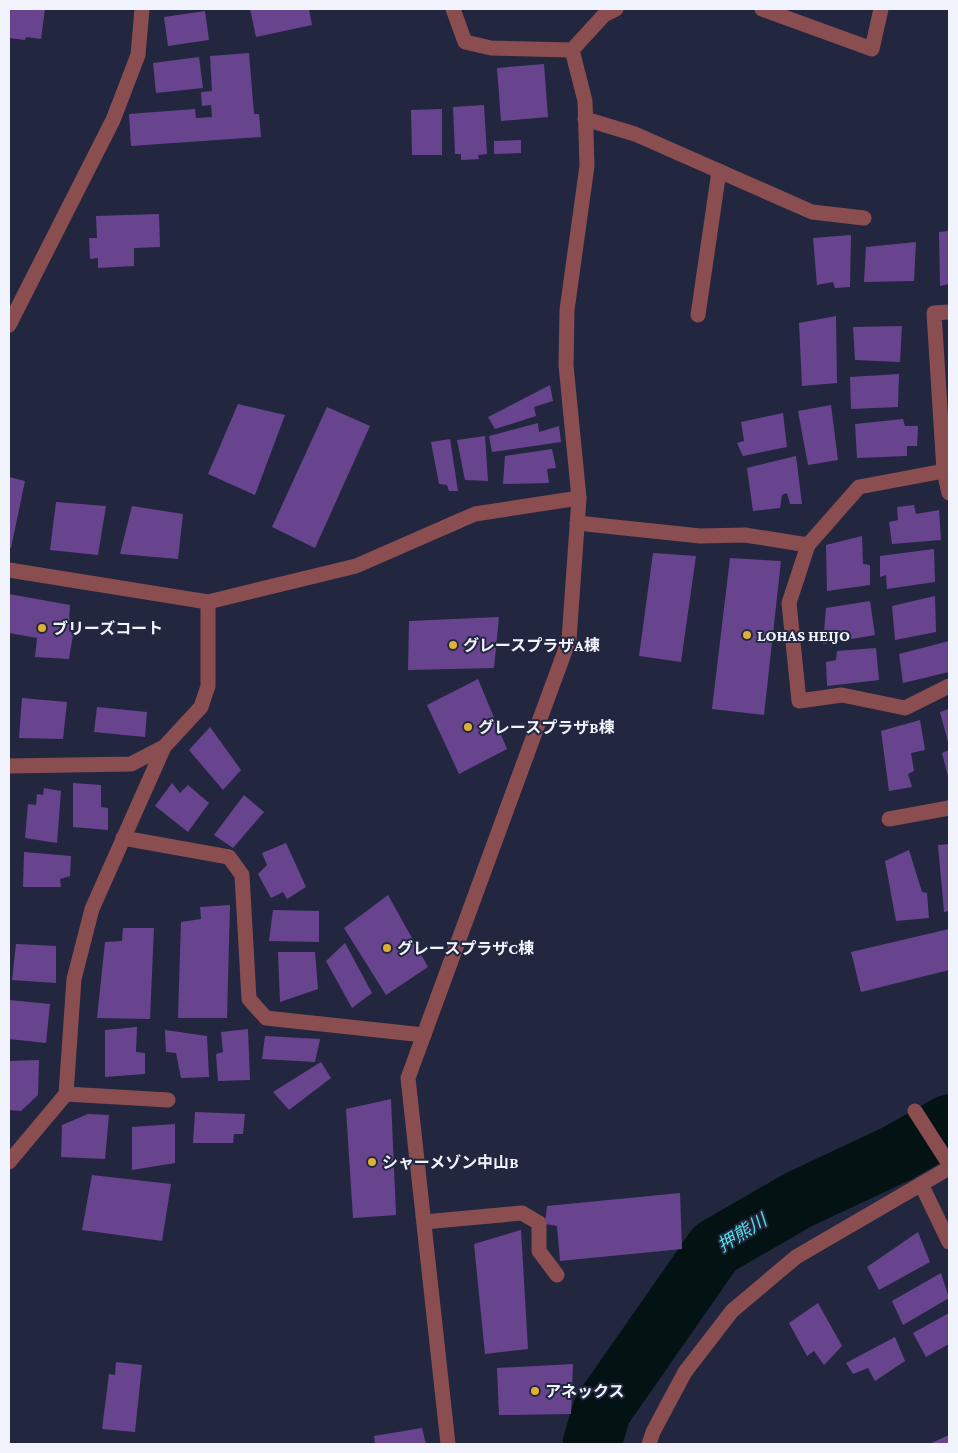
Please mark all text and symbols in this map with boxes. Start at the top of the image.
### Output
place label: ブリーズコート [52,620,163,637]
marker: ブリーズコート [36,622,48,634]
place label: LOHAS HEIJO [757,627,850,644]
marker: LOHAS HEIJO [741,629,753,641]
place label: グレースプラザA棟 [463,636,600,654]
marker: グレースプラザA棟 [447,639,459,651]
place label: グレースプラザB棟 [478,718,615,736]
marker: グレースプラザB棟 [462,721,474,733]
place label: グレースプラザC棟 [397,939,534,957]
marker: グレースプラザC棟 [381,942,393,954]
place label: シャーメゾン中山B [382,1154,519,1171]
marker: シャーメゾン中山B [366,1156,378,1168]
water label: 押熊川 [714,1209,772,1256]
place label: アネックス [545,1383,625,1400]
marker: アネックス [529,1385,541,1397]

